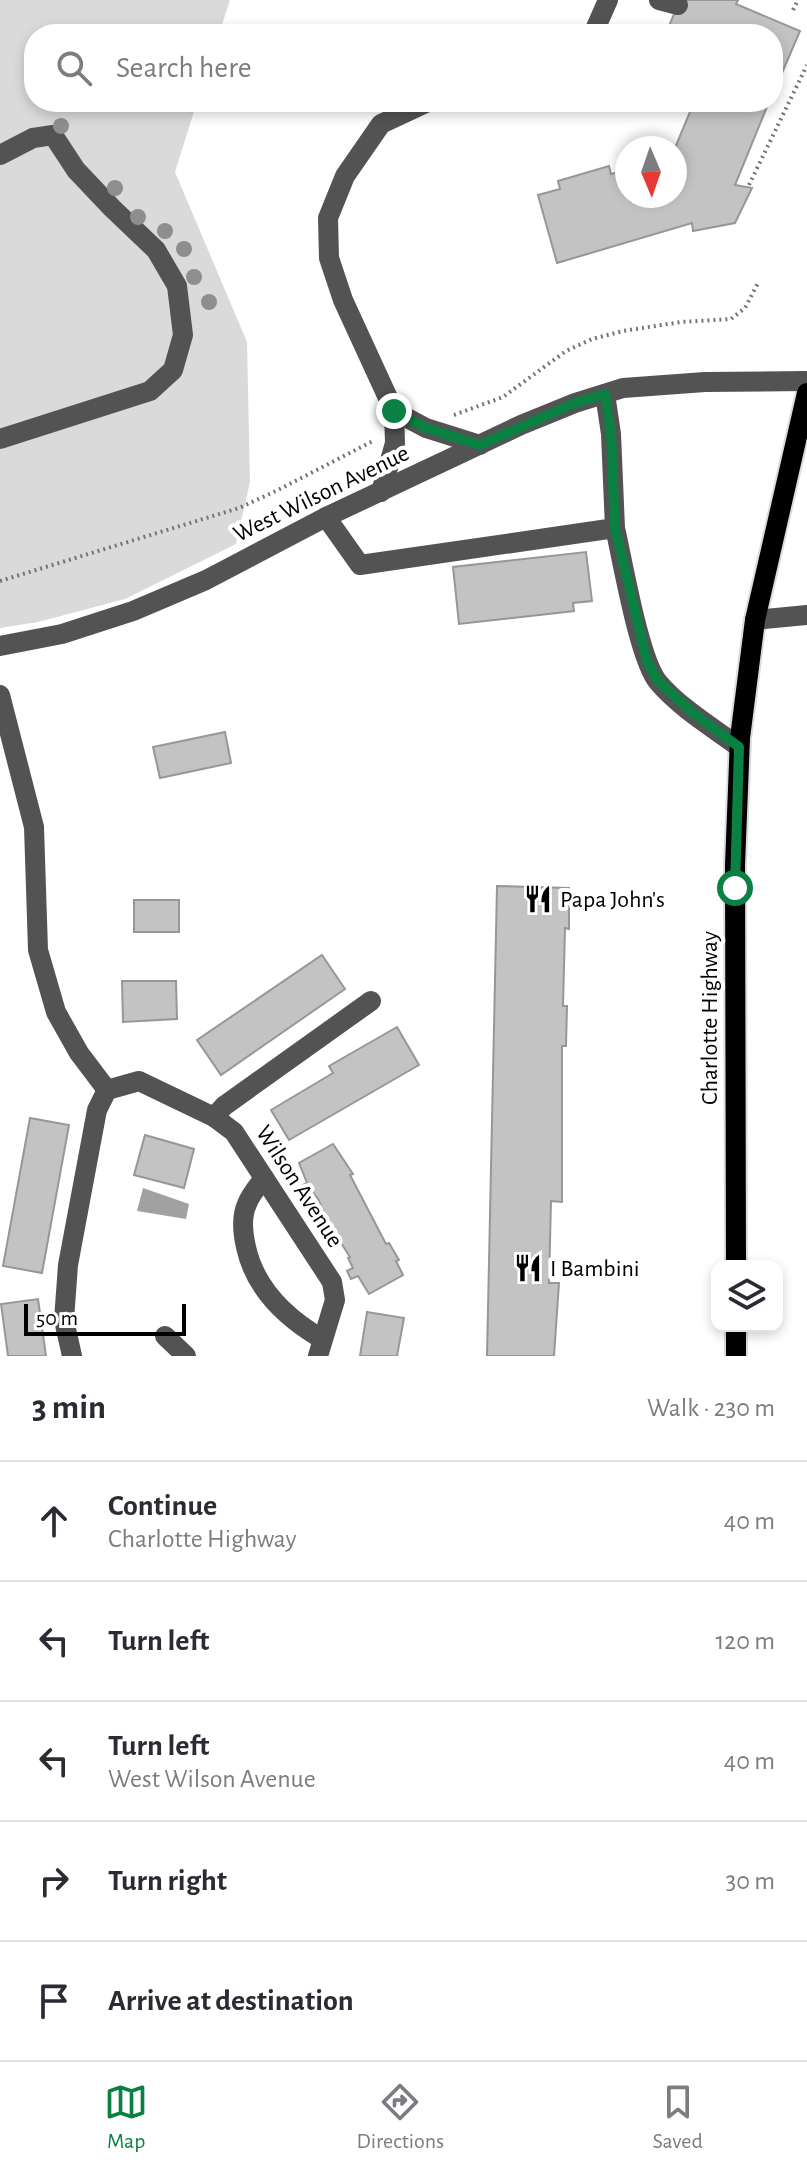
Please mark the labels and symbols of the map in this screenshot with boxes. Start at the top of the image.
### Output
north arrow [615,136,687,208]
route end [376,393,412,429]
street label: West Wilson Avenue [230,441,413,547]
route start [717,870,753,906]
restaurant icon: Papa John's [523,884,553,914]
place label: Papa John's [560,888,665,912]
street label: Charlotte Highway [698,931,722,1105]
street label: Wilson Avenue [251,1121,347,1252]
restaurant icon: I Bambini [513,1253,543,1283]
place label: I Bambini [550,1257,640,1281]
scale bar [24,1300,186,1336]

